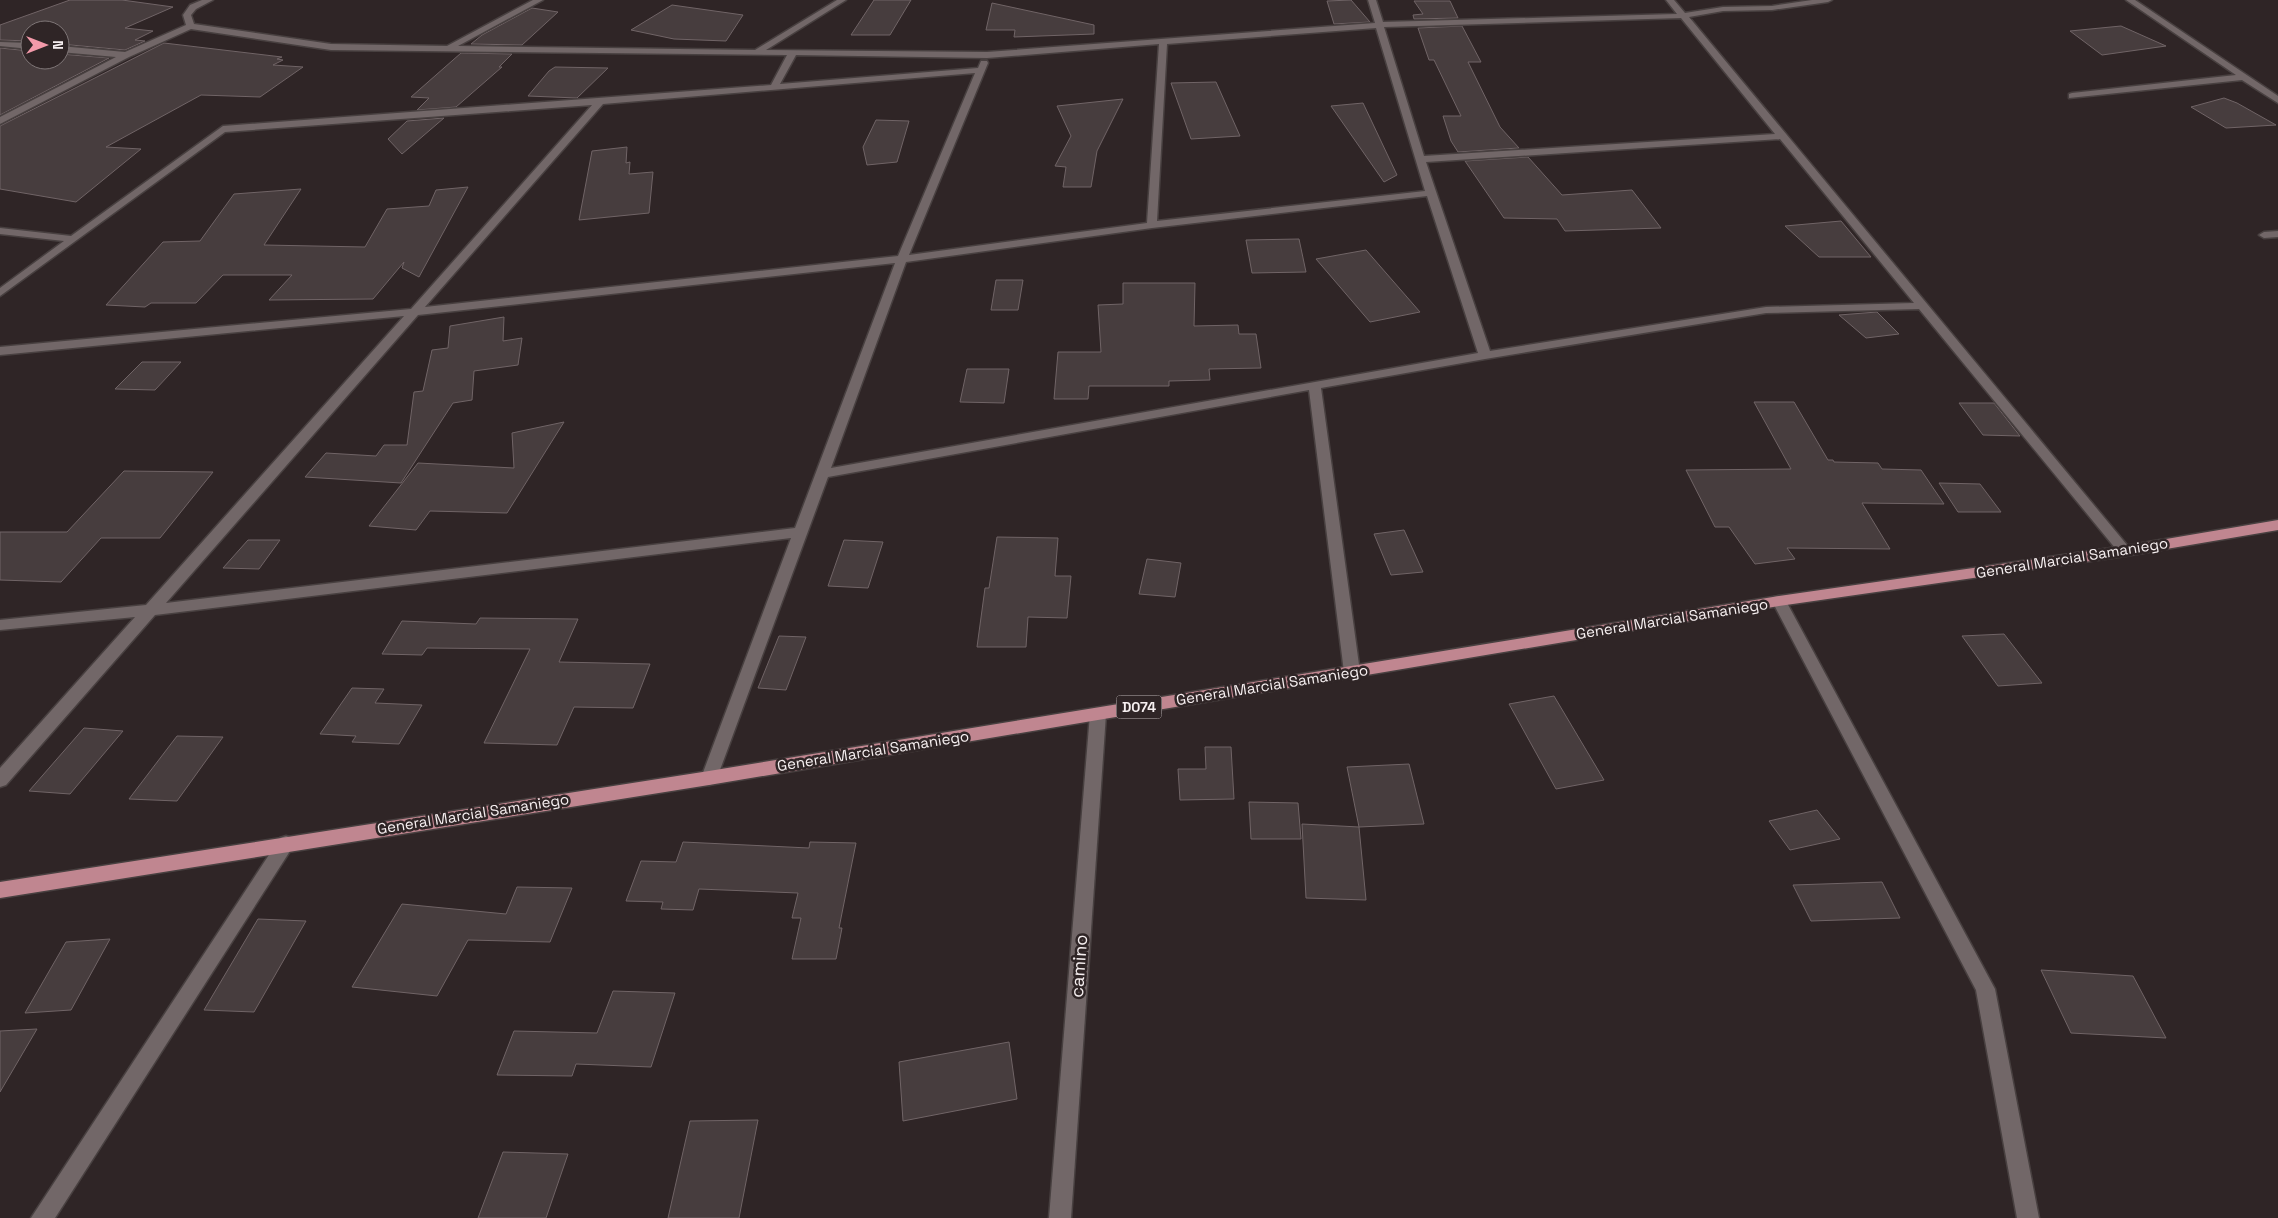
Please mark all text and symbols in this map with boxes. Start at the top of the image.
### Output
north arrow [20,20,70,70]
text: N [49,40,67,50]
street label: General Marcial Samaniego [1975,533,2169,582]
street label: General Marcial Samaniego [1575,594,1769,643]
street label: General Marcial Samaniego [1175,660,1369,709]
road number: D074 [1116,696,1162,719]
street label: General Marcial Samaniego [776,726,970,775]
street label: General Marcial Samaniego [376,789,570,838]
street label: camino [1065,934,1092,998]

